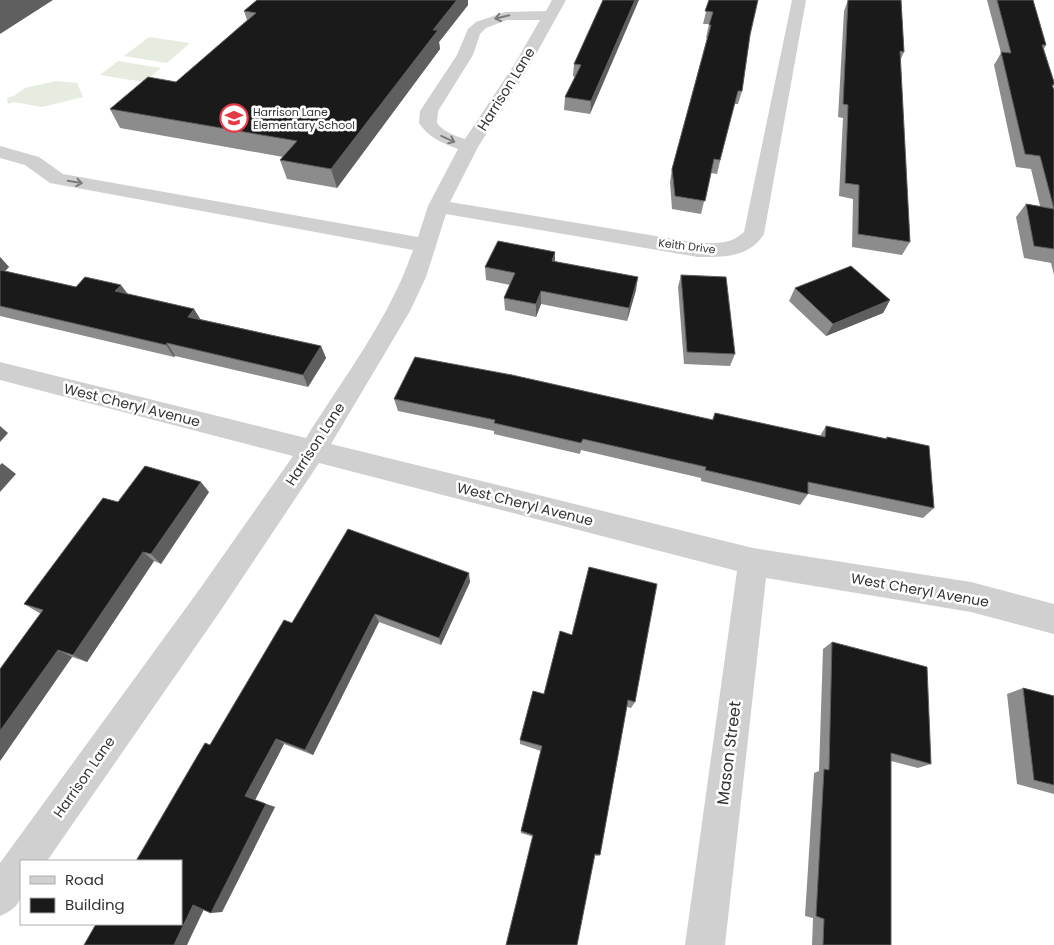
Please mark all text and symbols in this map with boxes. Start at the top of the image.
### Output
one-way arrow [494,13,510,22]
street label: Harrison Lane [472,43,540,135]
school or university icon: Harrison Lane Elementary School [219,103,249,133]
place label: Harrison Lane Elementary School [253,104,355,133]
one-way arrow [440,134,455,144]
one-way arrow [66,177,82,187]
street label: Keith Drive [657,235,717,257]
street label: West Cheryl Avenue [62,378,203,432]
street label: Harrison Lane [281,398,349,489]
street label: West Cheryl Avenue [455,477,596,531]
street label: West Cheryl Avenue [849,568,991,612]
street label: Mason Street [711,700,747,806]
street label: Harrison Lane [49,732,120,822]
legend [20,860,182,925]
text: Road [65,869,104,890]
text: Building [65,894,125,915]

